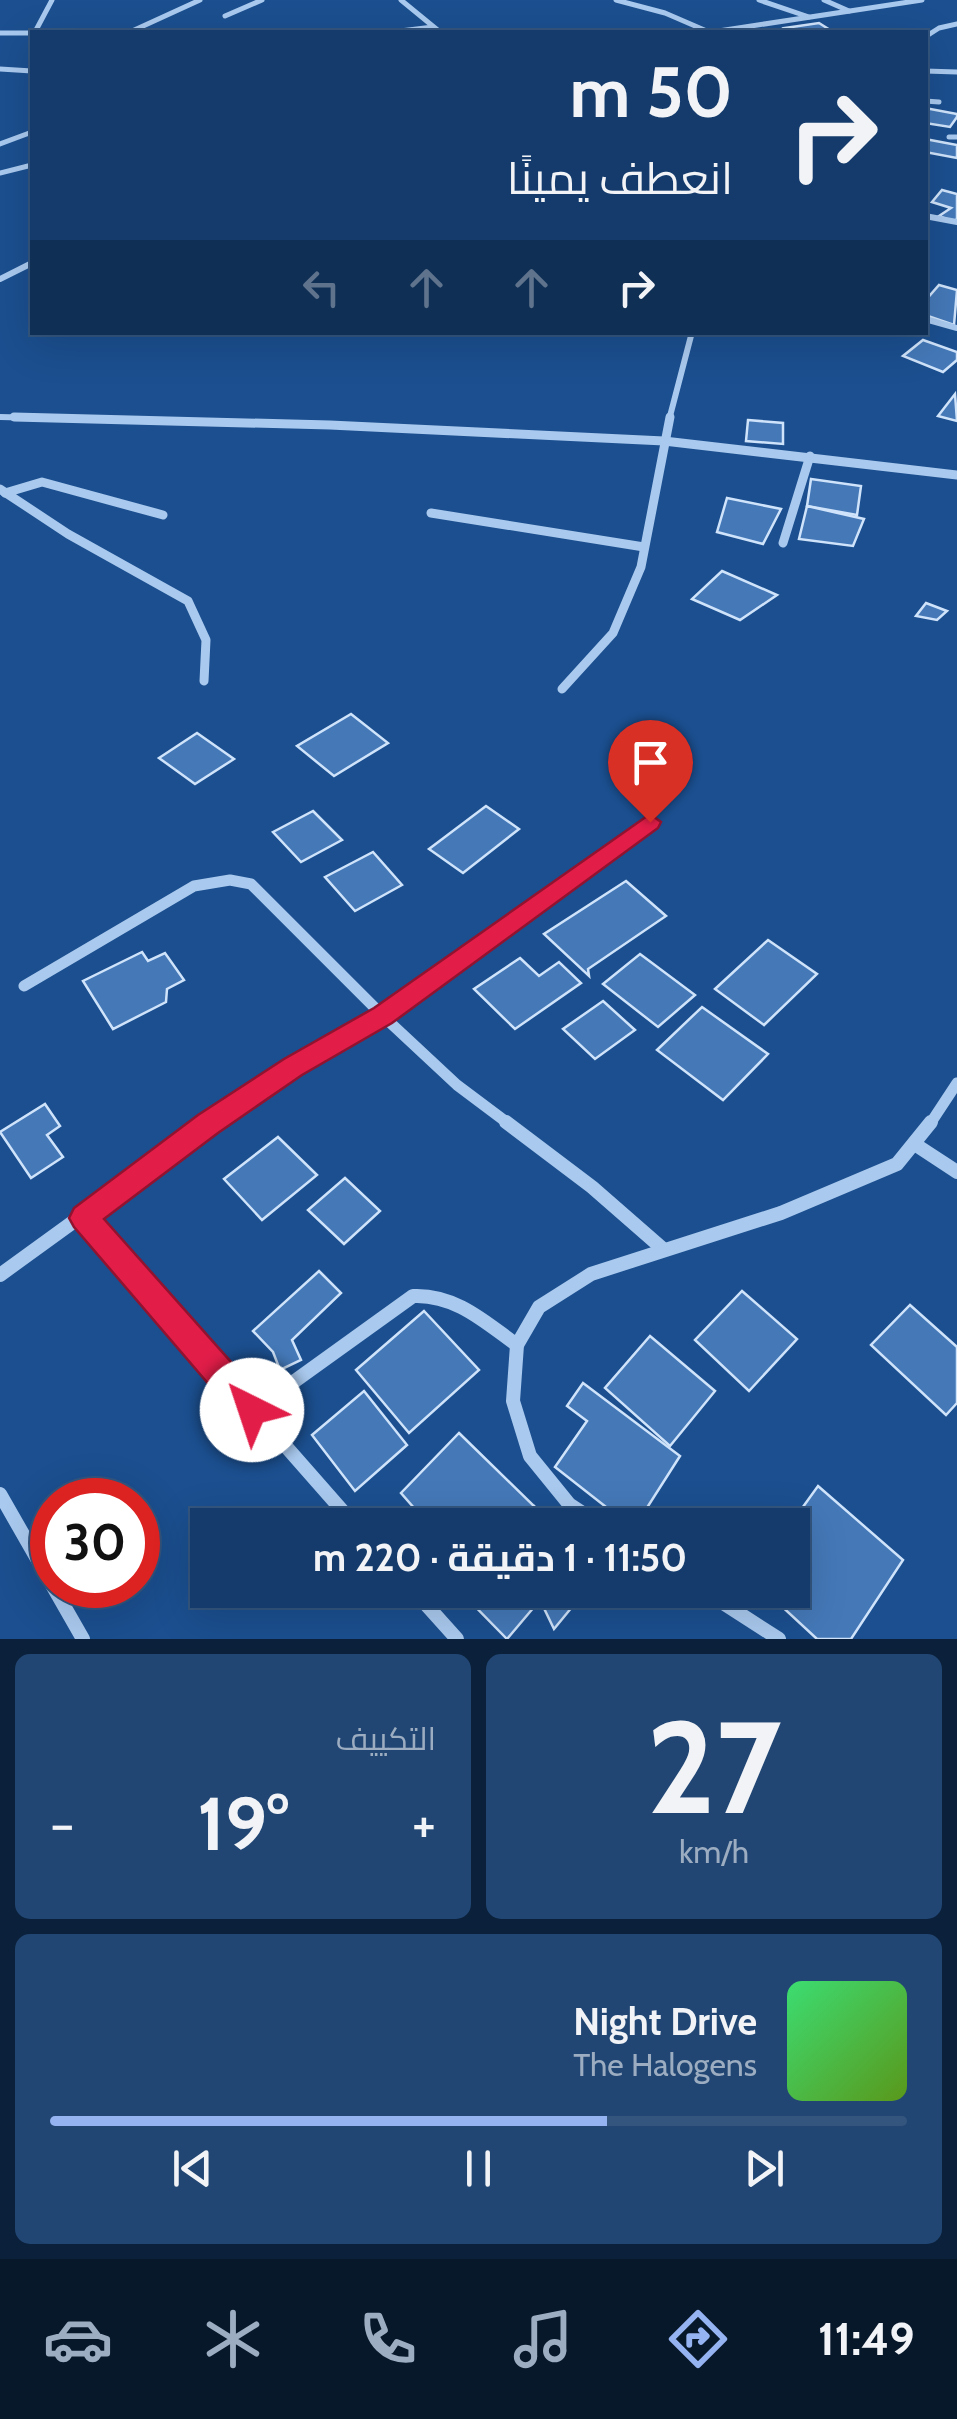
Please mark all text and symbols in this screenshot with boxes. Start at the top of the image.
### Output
text: 50 m [569,49,733,135]
icon: right [768,70,898,200]
text: انعطف يمينًا [507,151,733,205]
icon: left [294,260,349,315]
icon: ahead [399,260,454,315]
icon: ahead [504,260,559,315]
icon: right [609,260,664,315]
pin [608,720,693,823]
icon: arrive [623,735,678,790]
position arrow [200,1358,304,1462]
speed limit sign: 30 [30,1478,160,1608]
text: 11:50 · 1 دقيقة · 220 m [313,1534,687,1581]
text: 27 [646,1688,782,1846]
text: التكييف [336,1719,436,1758]
text: 19° [197,1778,289,1869]
text: − [50,1790,74,1857]
text: + [412,1790,436,1857]
text: km/h [679,1832,749,1871]
text: Night Drive [573,1998,757,2045]
text: The Halogens [573,2045,757,2084]
icon: previous [165,2141,220,2196]
icon: pause [451,2141,506,2196]
icon: next [737,2141,792,2196]
icon: car [43,2304,113,2374]
icon: climate [198,2304,268,2374]
icon: phone [353,2304,423,2374]
icon: music [508,2304,578,2374]
icon: directions [663,2304,733,2374]
text: 11:49 [818,2312,914,2366]

